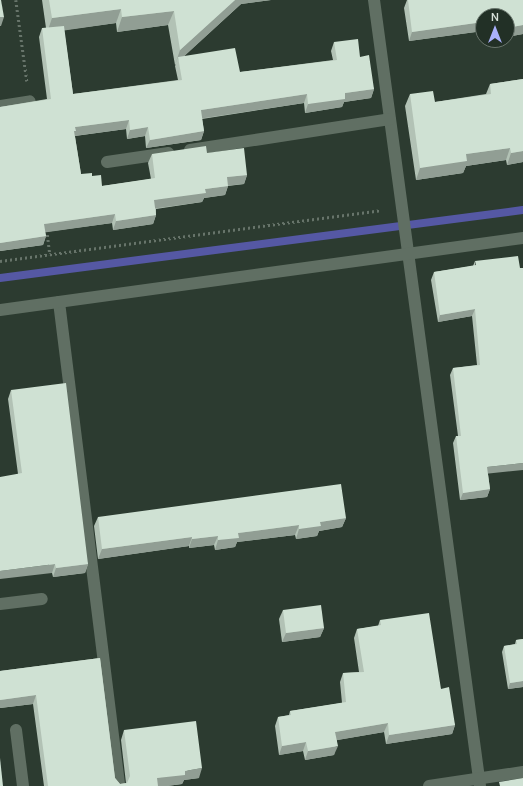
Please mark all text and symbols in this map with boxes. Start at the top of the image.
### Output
north arrow [475,8,515,48]
text: N [491,9,499,24]

